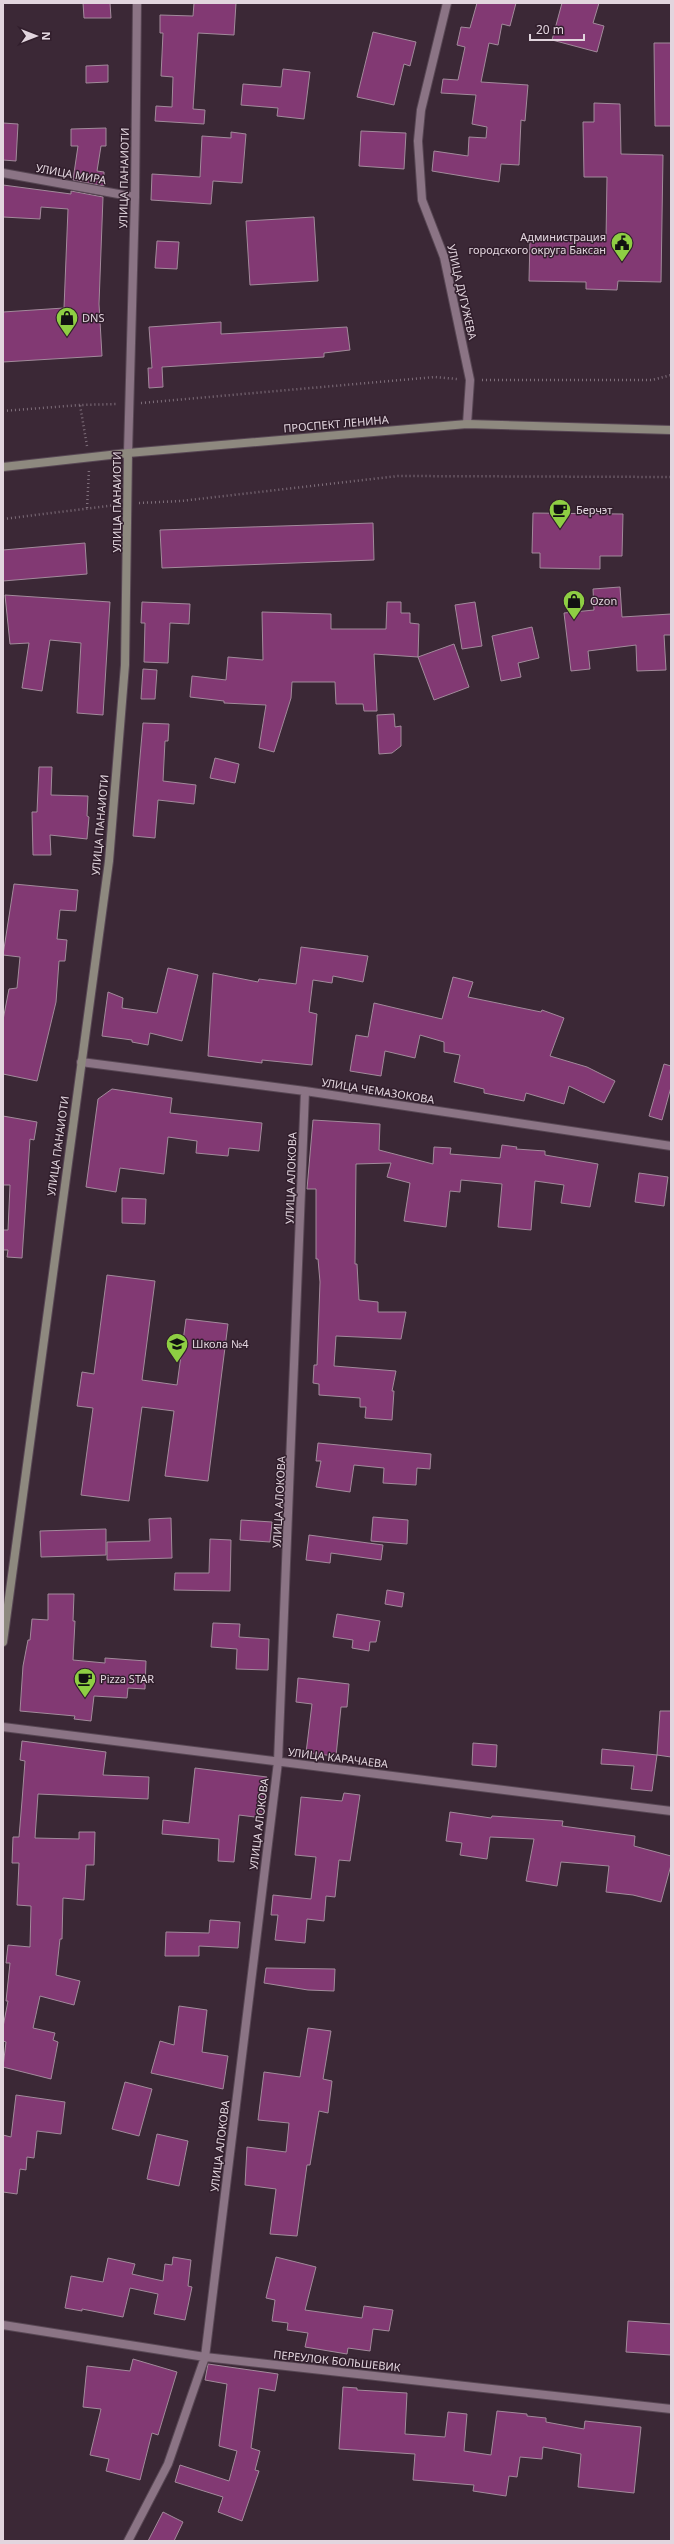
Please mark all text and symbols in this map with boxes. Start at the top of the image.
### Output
north arrow [16,16,56,56]
scale bar [530,16,584,42]
text: 20 m [536,21,564,38]
text: N [39,32,54,40]
street label: УЛИЦА ПАНАИОТИ [115,127,132,229]
street label: УЛИЦА МИРА [35,160,108,187]
place label: Администрация городского округа Баксан [468,229,606,257]
public building icon: Администрация городского округа Баксан [609,230,635,263]
street label: УЛИЦА ДУГУЖЕВА [444,243,481,342]
shop icon: DNS [54,305,80,338]
place label: DNS [82,310,104,325]
street label: ПРОСПЕКТ ЛЕНИНА [283,411,390,436]
street label: УЛИЦА ПАНАИОТИ [109,452,124,552]
cafe icon: Берчэт [547,497,573,530]
place label: Берчэт [576,502,612,517]
shop icon: Ozon [561,588,587,621]
place label: Ozon [590,593,617,608]
street label: УЛИЦА ПАНАИОТИ [88,774,111,876]
street label: УЛИЦА ЧЕМАЗОКОВА [320,1074,437,1107]
street label: УЛИЦА ПАНАИОТИ [43,1095,72,1197]
street label: УЛИЦА АЛОКОВА [281,1131,300,1224]
school or university icon: Школа №4 [164,1331,190,1364]
place label: Школа №4 [192,1336,249,1351]
street label: УЛИЦА АЛОКОВА [269,1455,288,1548]
cafe icon: Pizza STAR [72,1666,98,1699]
place label: Pizza STAR [100,1671,154,1686]
street label: УЛИЦА КАРАЧАЕВА [287,1744,390,1771]
street label: УЛИЦА АЛОКОВА [245,1776,272,1871]
street label: УЛИЦА АЛОКОВА [206,2098,233,2193]
street label: ПЕРЕУЛОК БОЛЬШЕВИК [273,2346,401,2375]

